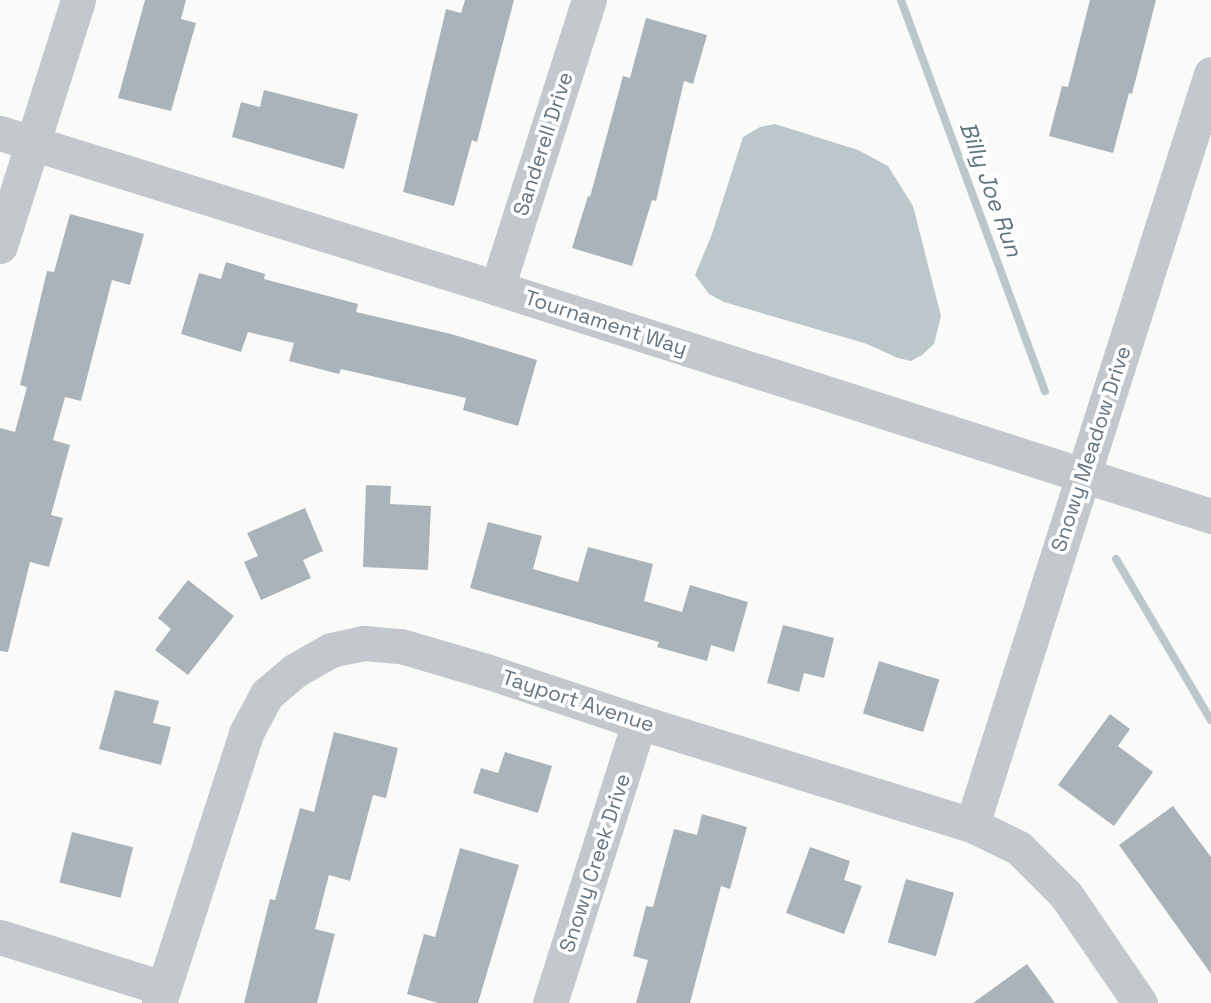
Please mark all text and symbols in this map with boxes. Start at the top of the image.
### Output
street label: Sanderell Drive [508,69,578,219]
water label: Billy Joe Run [954,118,1028,260]
street label: Tournament Way [521,285,691,361]
street label: Snowy Meadow Drive [1046,343,1136,555]
street label: Tayport Avenue [499,664,657,738]
street label: Snowy Creek Drive [554,770,636,956]

